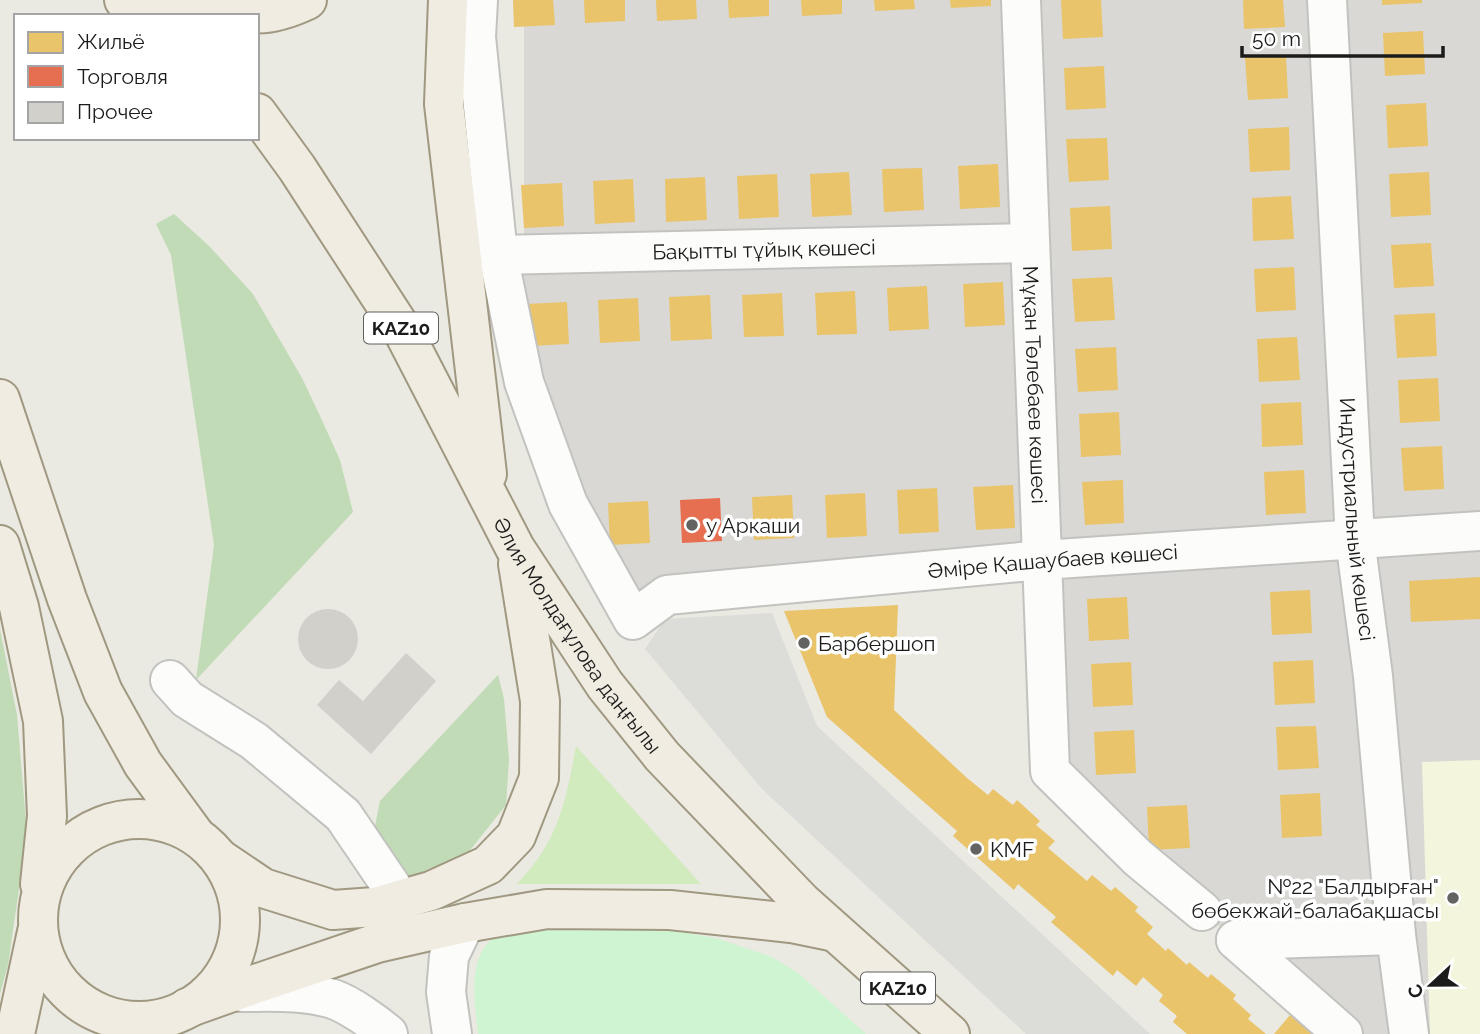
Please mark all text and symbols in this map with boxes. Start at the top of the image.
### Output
legend [14,14,259,140]
scale bar [1242,14,1443,58]
text: 50 m [1252,26,1301,51]
text: Жильё [77,29,145,54]
text: Торговля [77,64,168,89]
text: Прочее [77,99,153,124]
street label: Бақытты тұйық көшесі [652,234,876,264]
street label: Мұқан Төлебаев көшесі [1019,265,1052,504]
road number: KAZ10 [364,312,438,344]
street label: Индустриальный көшесі [1335,397,1381,642]
street label: Әлия Молдағұлова даңғылы [489,513,667,758]
place label: у Аркаши [706,513,800,538]
marker: у Аркаши [684,517,700,533]
street label: Әміре Қашаубаев көшесі [927,539,1179,583]
place label: Барбершоп [818,631,935,656]
marker: Барбершоп [796,635,812,651]
place label: KMF [990,837,1034,862]
marker: KMF [968,841,984,857]
place label: №22 "Балдырған" бөбекжай-балабақшасы [1191,874,1439,923]
marker: №22 "Балдырған" бөбекжай-балабақшасы [1445,890,1461,906]
north arrow [1396,950,1466,1020]
road number: KAZ10 [861,972,935,1004]
text: С [1403,981,1428,1002]

